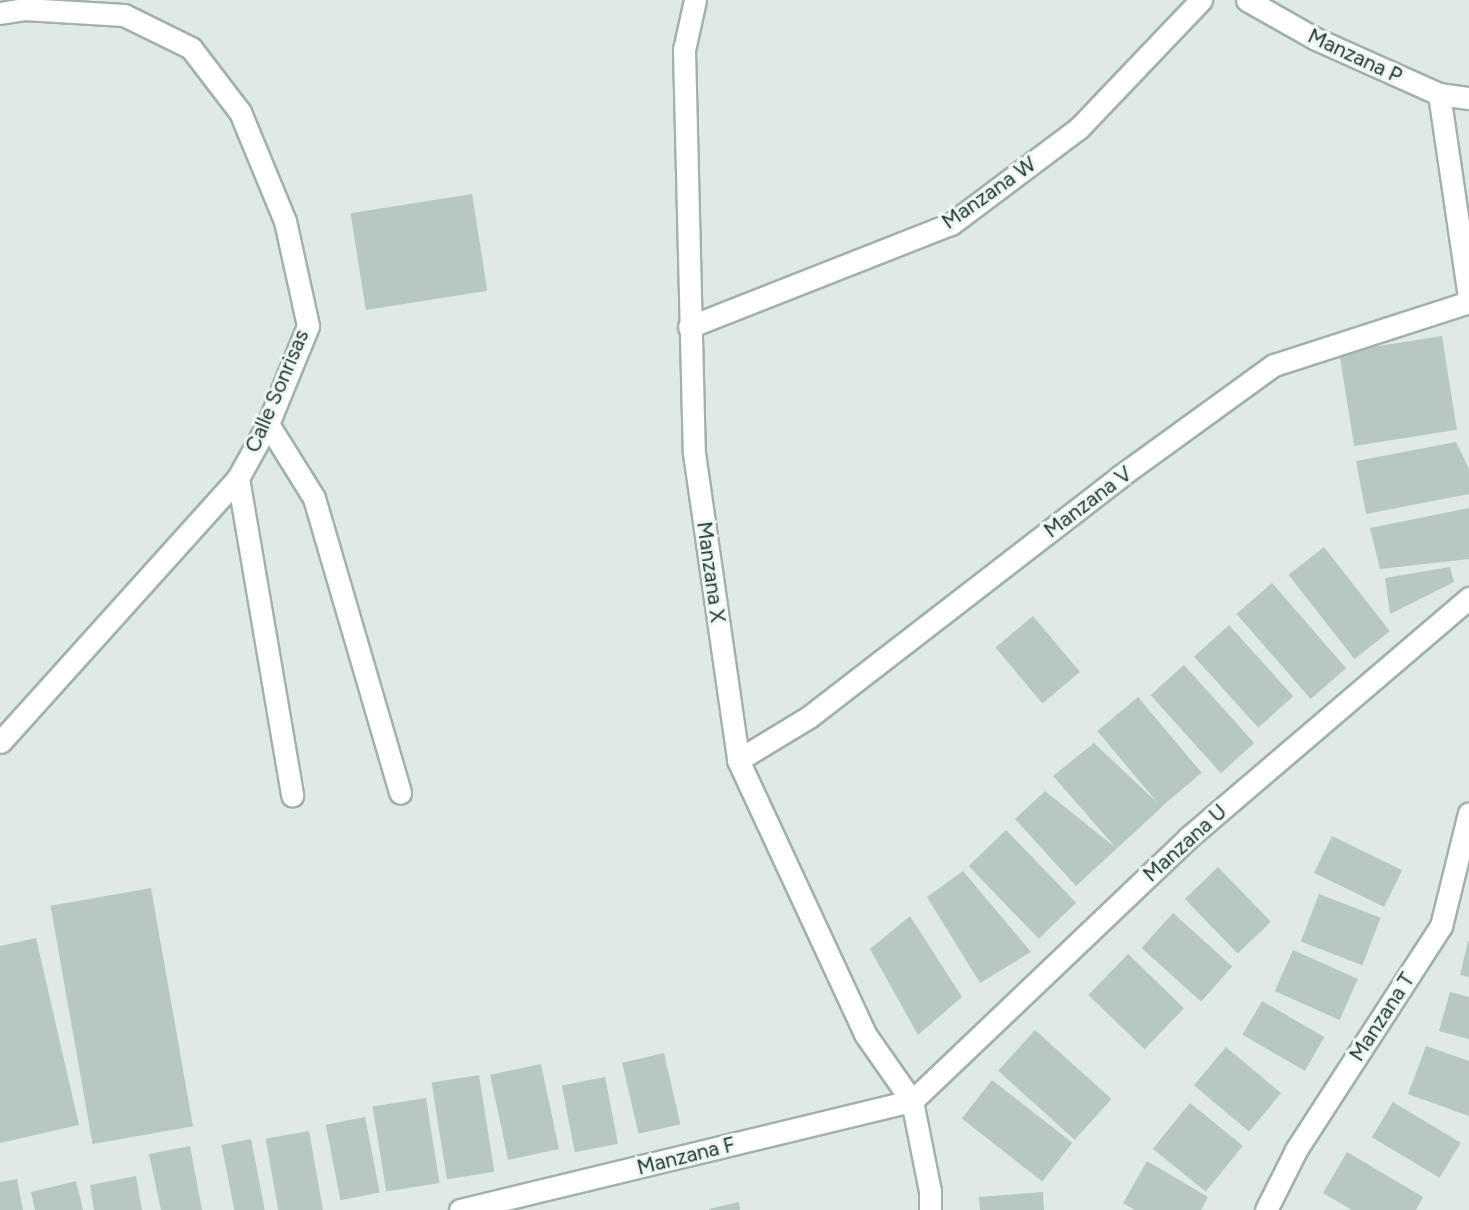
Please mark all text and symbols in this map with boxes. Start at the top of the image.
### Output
street label: Manzana P [1304,23,1406,89]
street label: Manzana W [937,151,1041,235]
street label: Calle Sonrisas [240,326,314,456]
street label: Manzana V [1039,461,1137,543]
street label: Manzana X [691,520,731,624]
street label: Manzana U [1138,799,1232,887]
street label: Manzana T [1344,968,1420,1066]
street label: Manzana F [634,1132,738,1180]

